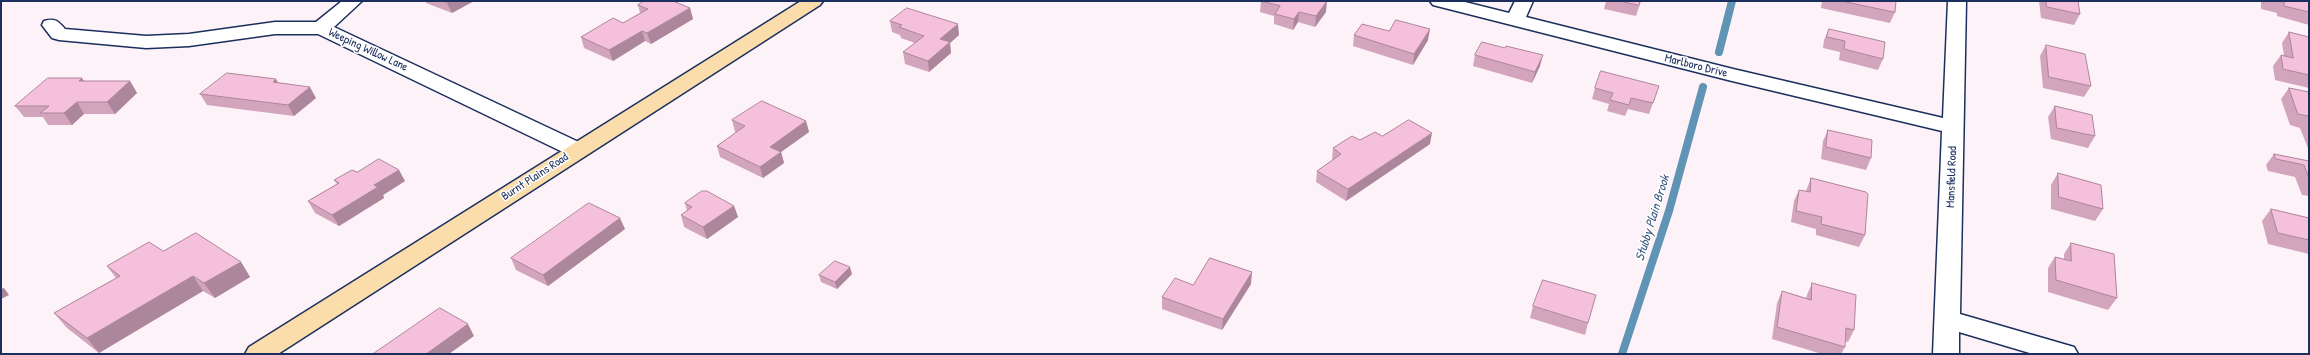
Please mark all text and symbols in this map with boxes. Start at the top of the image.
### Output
street label: Weeping Willow Lane [326,25,410,75]
street label: Marlboro Drive [1663,51,1729,81]
street label: Mansfield Road [1944,146,1960,208]
street label: Burnt Plains Road [499,150,571,204]
water label: Stubby Plain Brook [1633,173,1673,263]

